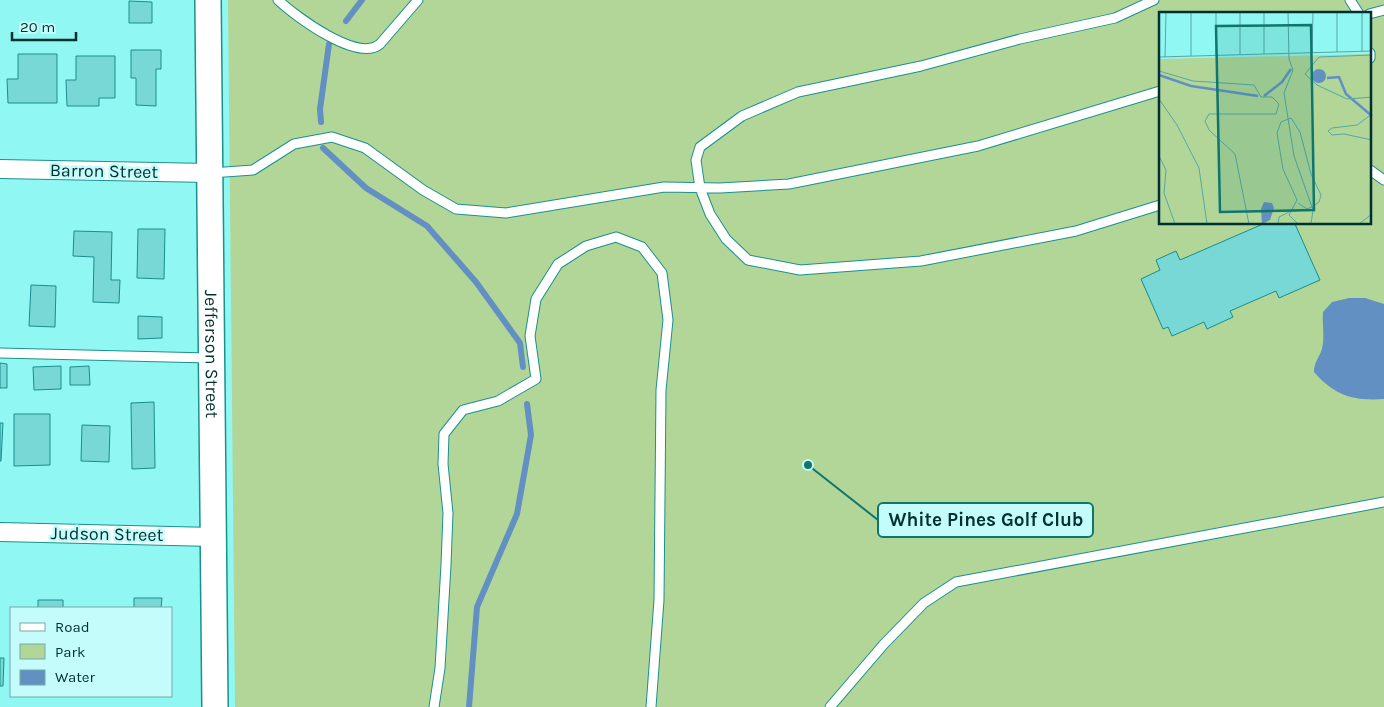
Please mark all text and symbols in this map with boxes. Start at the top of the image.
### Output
scale bar [12,10,76,42]
inset map [1159,12,1372,225]
text: 20 m [20,18,55,36]
street label: Barron Street [50,159,159,183]
street label: Jefferson Street [200,290,223,419]
callout: White Pines Golf Club [878,503,1093,537]
text: White Pines Golf Club [888,509,1084,531]
street label: Judson Street [50,522,164,546]
legend [10,607,172,697]
text: Road [55,618,90,636]
text: Park [55,643,85,661]
text: Water [55,668,96,686]

